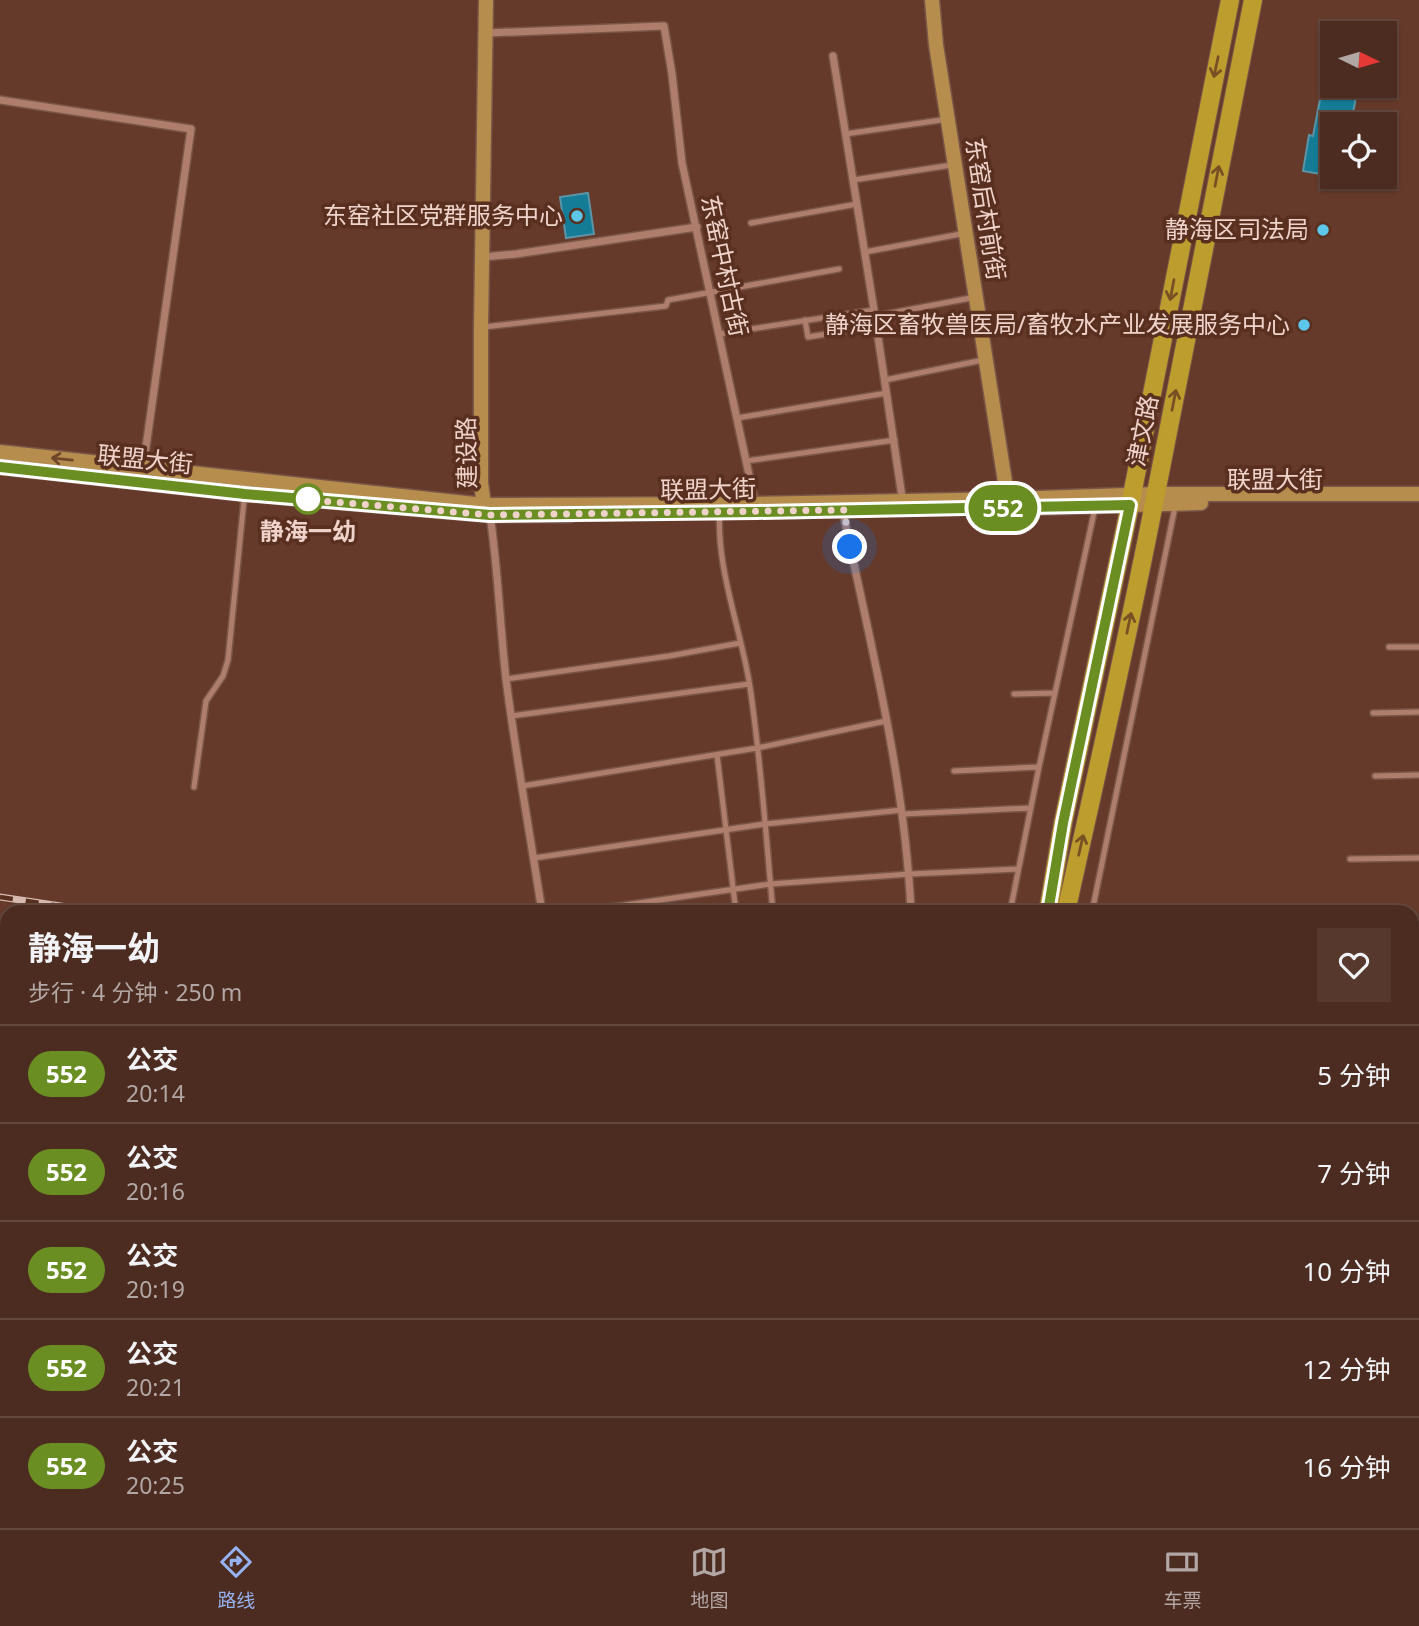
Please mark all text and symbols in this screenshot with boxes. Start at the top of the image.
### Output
north arrow [1320,21,1396,98]
map controls [1320,21,1397,189]
one-way arrow [1209,55,1223,78]
button: locate [1320,112,1397,189]
street label: 东窑后村前街 [959,135,1014,282]
one-way arrow [1211,165,1225,188]
street label: 东窑中村古街 [694,192,757,340]
place label: 东窑社区党群服务中心 [323,198,563,231]
marker: 东窑社区党群服务中心 [569,208,585,224]
place label: 静海区司法局 [1165,212,1309,245]
marker: 静海区司法局 [1315,222,1331,238]
one-way arrow [1165,278,1178,301]
place label: 静海区畜牧兽医局/畜牧水产业发展服务中心 [825,307,1290,340]
marker: 静海区畜牧兽医局/畜牧水产业发展服务中心 [1296,317,1312,333]
one-way arrow [1168,389,1181,412]
street label: 津文路 [1118,392,1165,469]
street label: 建设路 [448,417,483,489]
street label: 联盟大街 [96,437,195,480]
one-way arrow [51,452,74,465]
street label: 联盟大街 [1227,462,1323,495]
street label: 联盟大街 [660,471,756,506]
marker: 静海一幼 [293,484,323,514]
line badge: 552 [963,485,1043,531]
text: 552 [982,491,1024,524]
place label: 静海一幼 [260,514,356,547]
your location [832,529,867,564]
one-way arrow [1123,612,1137,635]
one-way arrow [1075,834,1088,857]
text: 静海一幼 [28,925,160,970]
button: heart [1317,928,1391,1002]
text: 步行 · 4 分钟 · 250 m [28,976,242,1008]
text: 公交 [126,1041,178,1077]
text: 552 [46,1057,87,1090]
text: 5 分钟 [1317,1057,1391,1093]
text: 20:14 [126,1077,185,1109]
text: 公交 [126,1139,178,1175]
text: 552 [46,1155,87,1188]
text: 7 分钟 [1317,1155,1391,1191]
text: 20:16 [126,1175,185,1207]
text: 公交 [126,1237,178,1273]
text: 552 [46,1253,87,1286]
text: 10 分钟 [1302,1253,1391,1289]
text: 20:19 [126,1273,185,1305]
text: 公交 [126,1335,178,1371]
text: 552 [46,1351,87,1384]
text: 12 分钟 [1302,1351,1391,1387]
text: 20:21 [126,1371,185,1403]
text: 公交 [126,1433,178,1469]
text: 552 [46,1449,87,1482]
text: 16 分钟 [1302,1449,1391,1485]
text: 20:25 [126,1469,185,1501]
tab: 路线 [217,1543,256,1613]
tab: 地图 [690,1543,729,1613]
tab: 车票 [1163,1543,1202,1613]

